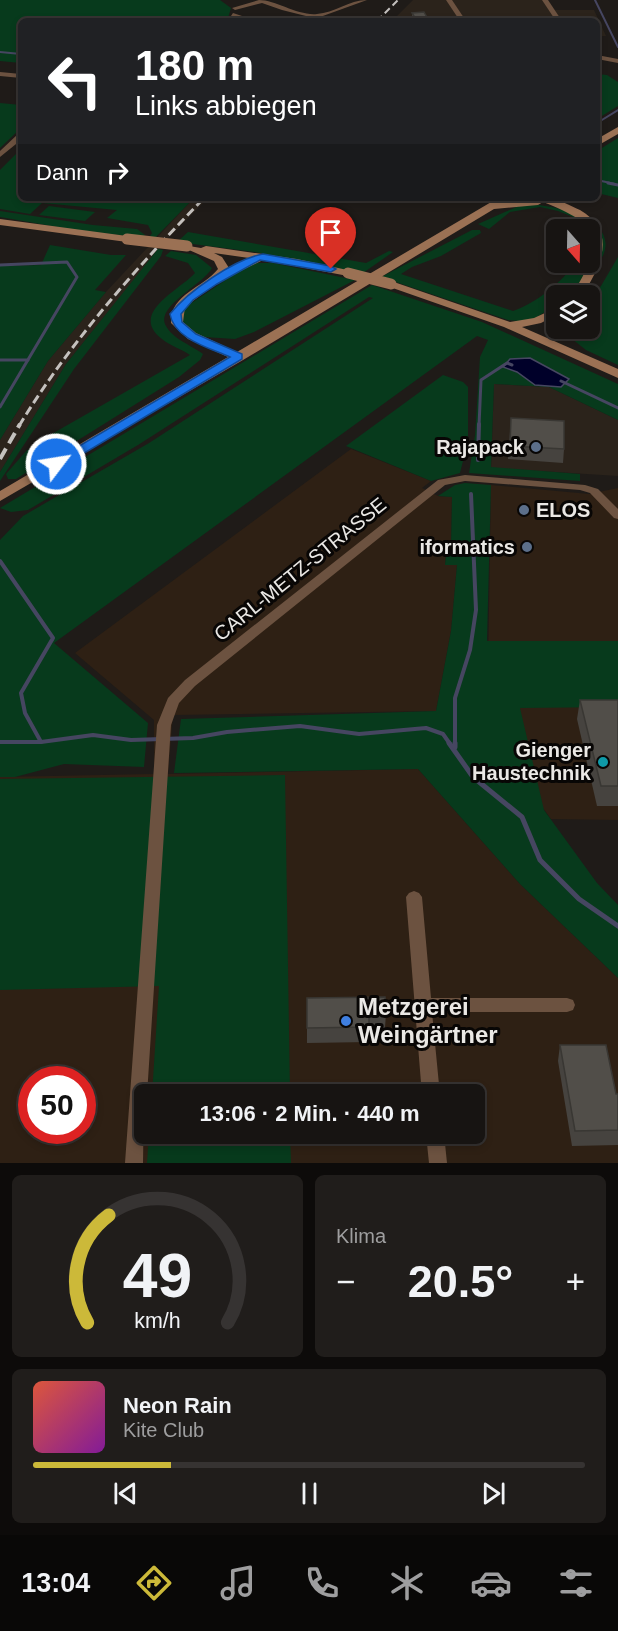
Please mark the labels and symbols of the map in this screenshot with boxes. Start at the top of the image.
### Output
pin [305,207,356,269]
north arrow [546,219,600,273]
position arrow [24,432,88,496]
place label: Rajapack [436,436,525,458]
marker: Rajapack [529,440,543,454]
street label: CARL-METZ-STRASSE [210,493,390,645]
place label: ELOS [536,499,590,521]
marker: ELOS [517,503,531,517]
place label: iformatics [419,536,515,558]
marker: iformatics [520,540,534,554]
place label: Gienger Haustechnik [472,739,592,784]
marker: Gienger Haustechnik [596,755,610,769]
place label: Metzgerei Weingärtner [358,993,498,1048]
marker: Metzgerei Weingärtner [339,1014,353,1028]
speed limit sign: 50 [18,1066,96,1144]

